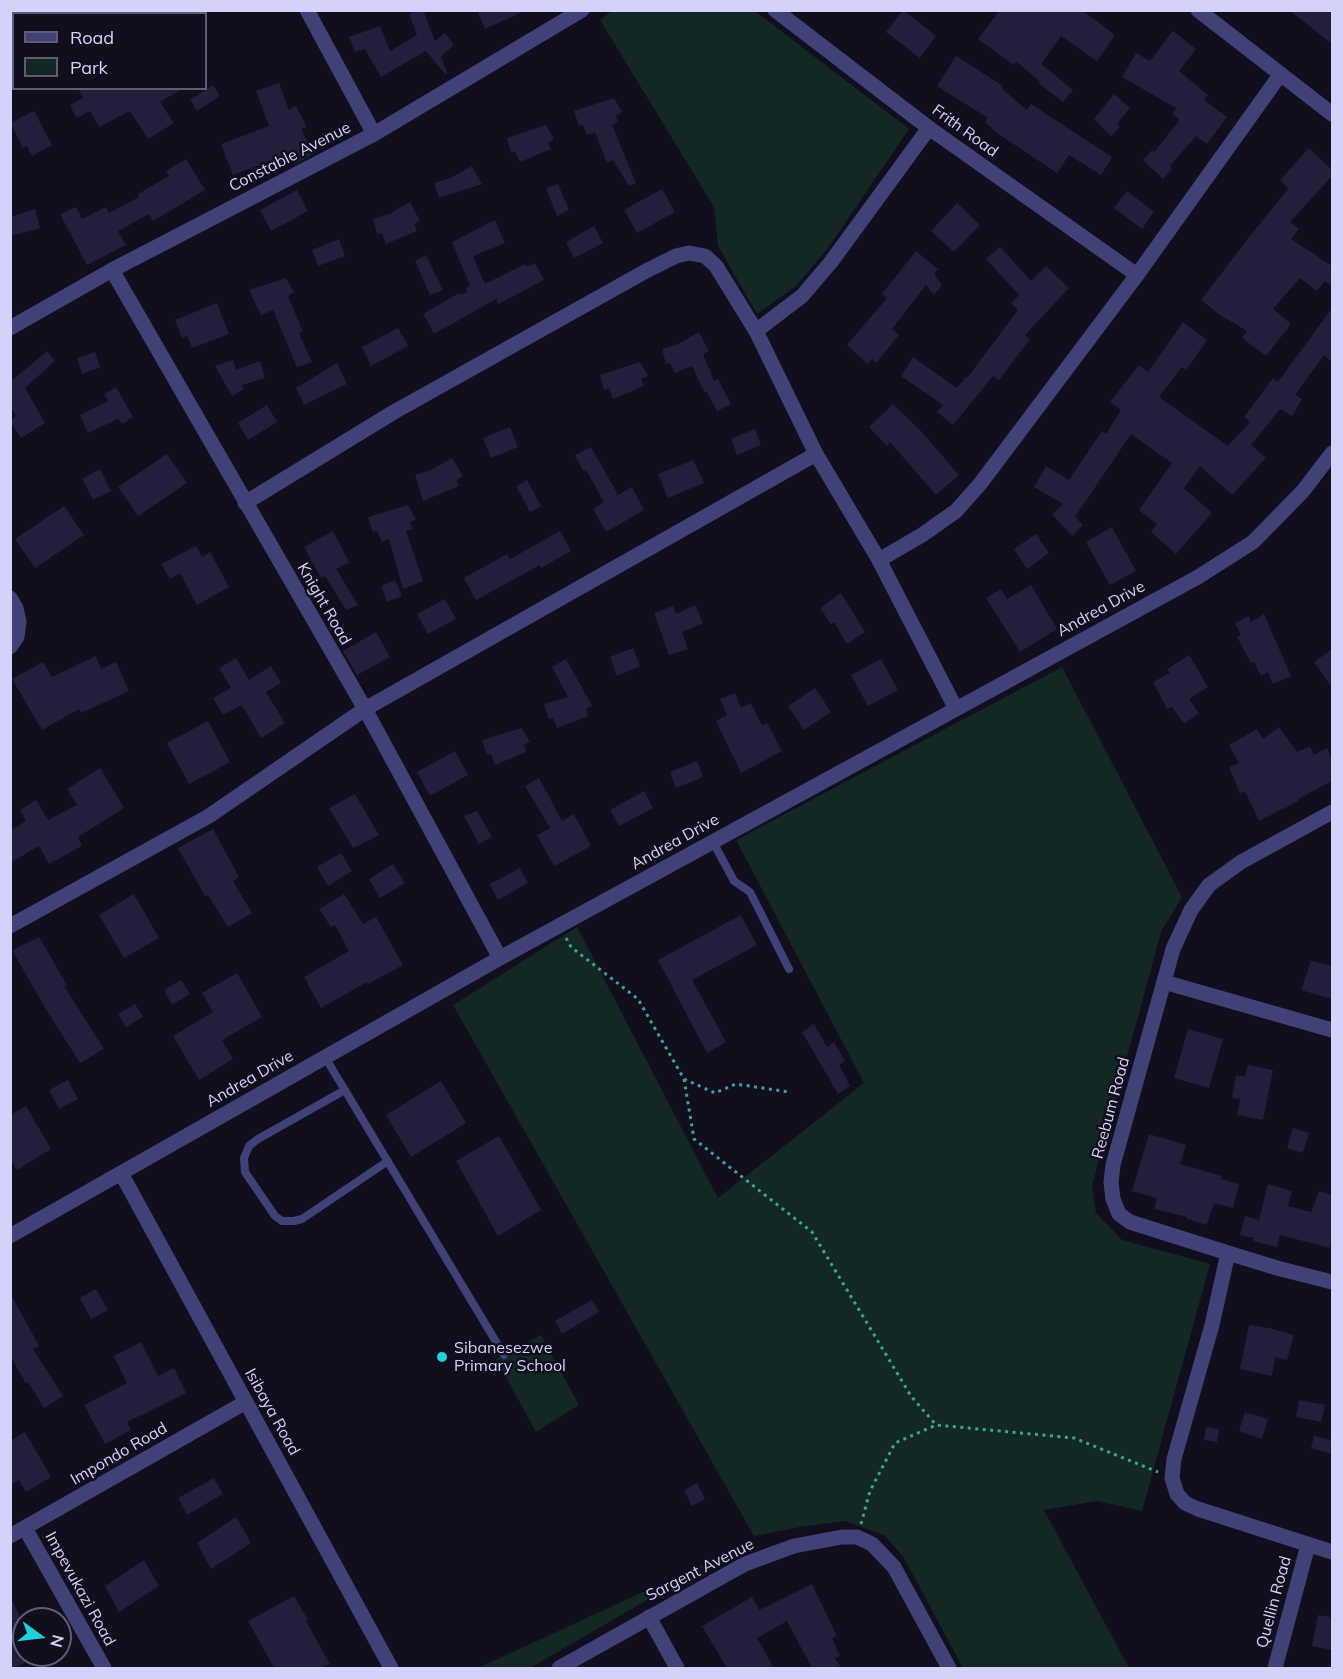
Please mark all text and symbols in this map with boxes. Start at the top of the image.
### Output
legend [12,12,207,90]
text: Road [70,26,114,49]
text: Park [70,56,108,79]
street label: Frith Road [928,101,1002,161]
street label: Constable Avenue [226,118,354,196]
street label: Knight Road [293,560,355,648]
street label: Andrea Drive [1054,577,1148,641]
street label: Andrea Drive [628,810,722,874]
street label: Andrea Drive [203,1046,297,1112]
street label: Reebum Road [1088,1055,1134,1161]
place label: Sibanesezwe Primary School [454,1338,566,1376]
marker: Sibanesezwe Primary School [435,1350,449,1364]
street label: Isibaya Road [240,1365,304,1459]
street label: Impondo Road [67,1419,171,1489]
street label: Impevukazi Road [41,1529,119,1649]
street label: Sargent Avenue [643,1535,757,1605]
street label: Quellin Road [1252,1554,1296,1650]
north arrow [12,1607,72,1667]
text: N [46,1633,69,1650]

